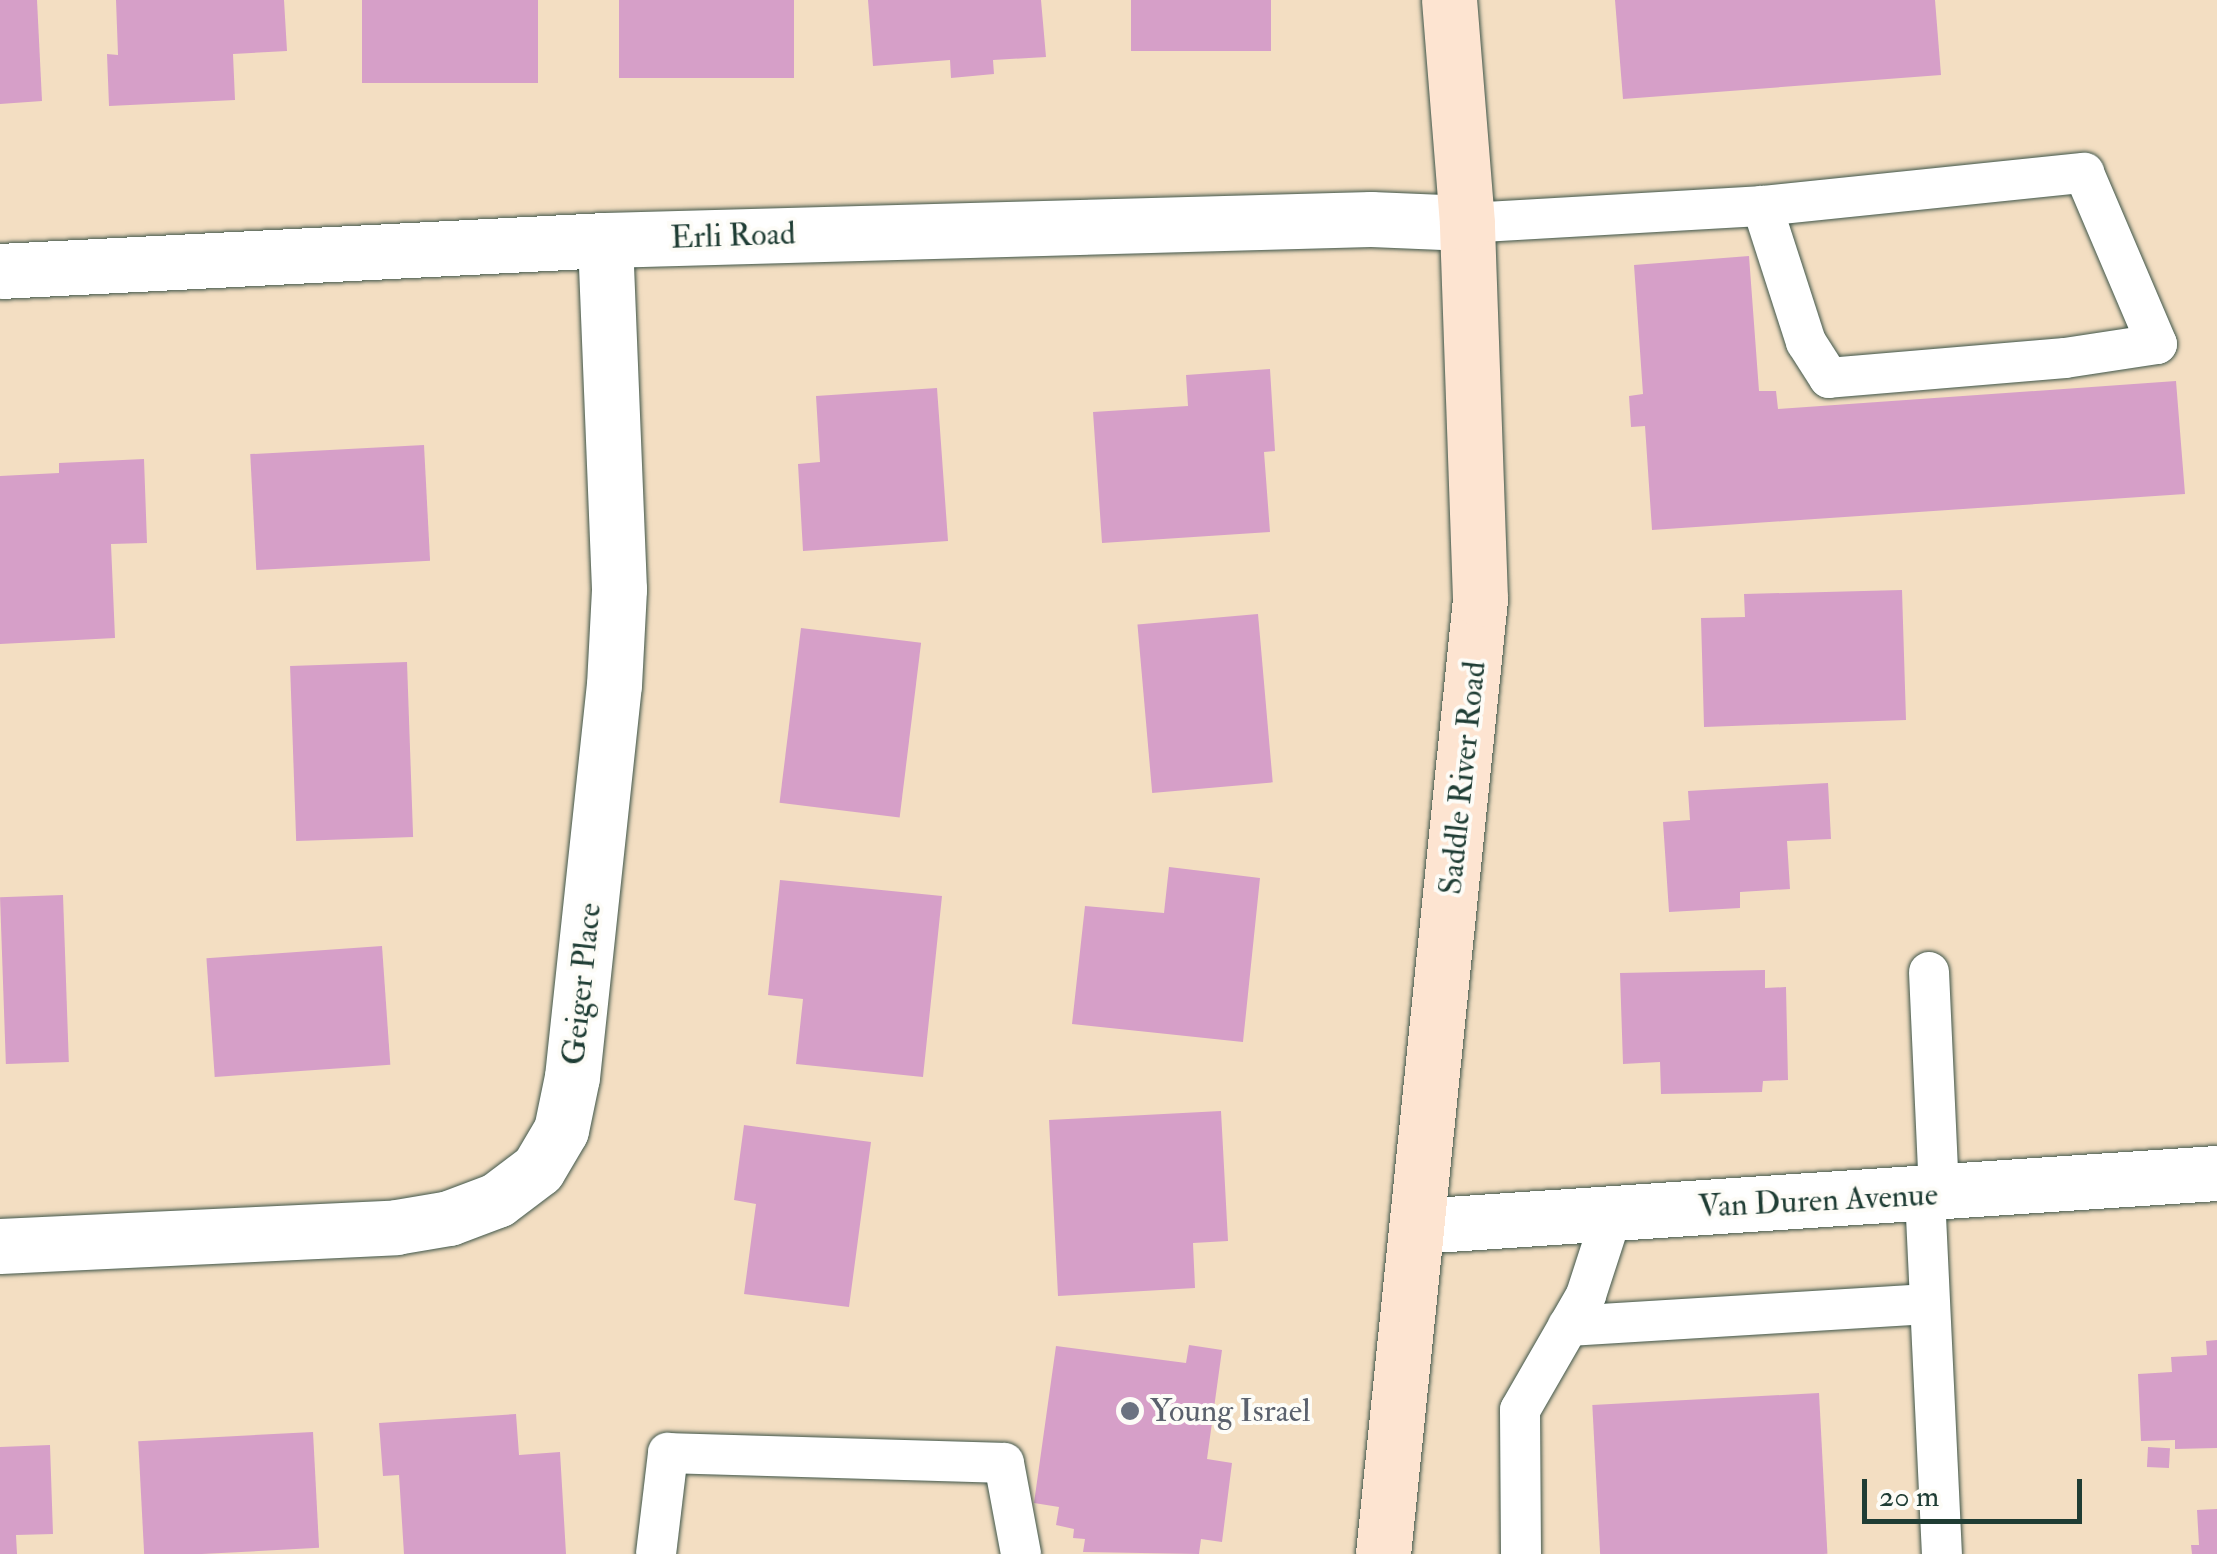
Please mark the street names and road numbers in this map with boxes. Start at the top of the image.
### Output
street label: Erli Road [670,215,796,257]
street label: Saddle River Road [1432,659,1494,897]
street label: Geiger Place [554,901,610,1067]
street label: Van Duren Avenue [1697,1176,1939,1226]

